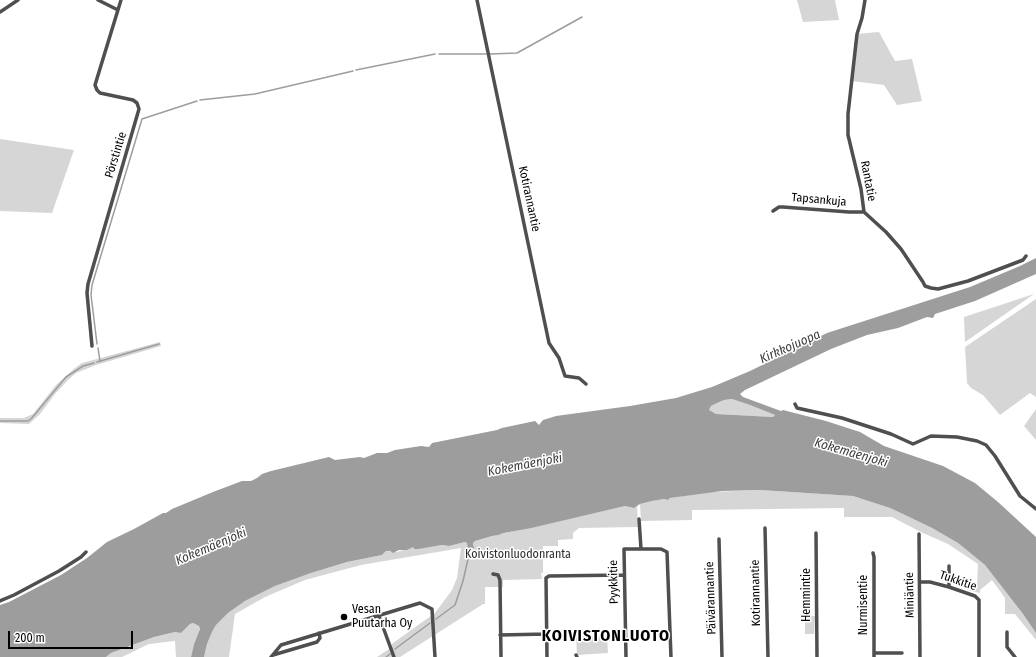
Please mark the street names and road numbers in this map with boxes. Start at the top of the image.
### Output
street label: Pörstintie [102,130,130,180]
street label: Rantatie [857,159,879,203]
street label: Kotirannantie [515,165,543,233]
street label: Tapsankuja [791,190,847,210]
street label: Kotirannantie [748,559,764,627]
street label: Pyykkitie [606,560,622,604]
street label: Päivärannantie [703,561,719,635]
street label: Hemmintie [800,568,814,622]
street label: Tukkitie [937,568,979,594]
street label: Miniäntie [902,572,918,618]
street label: Nurmisentie [857,575,871,635]

